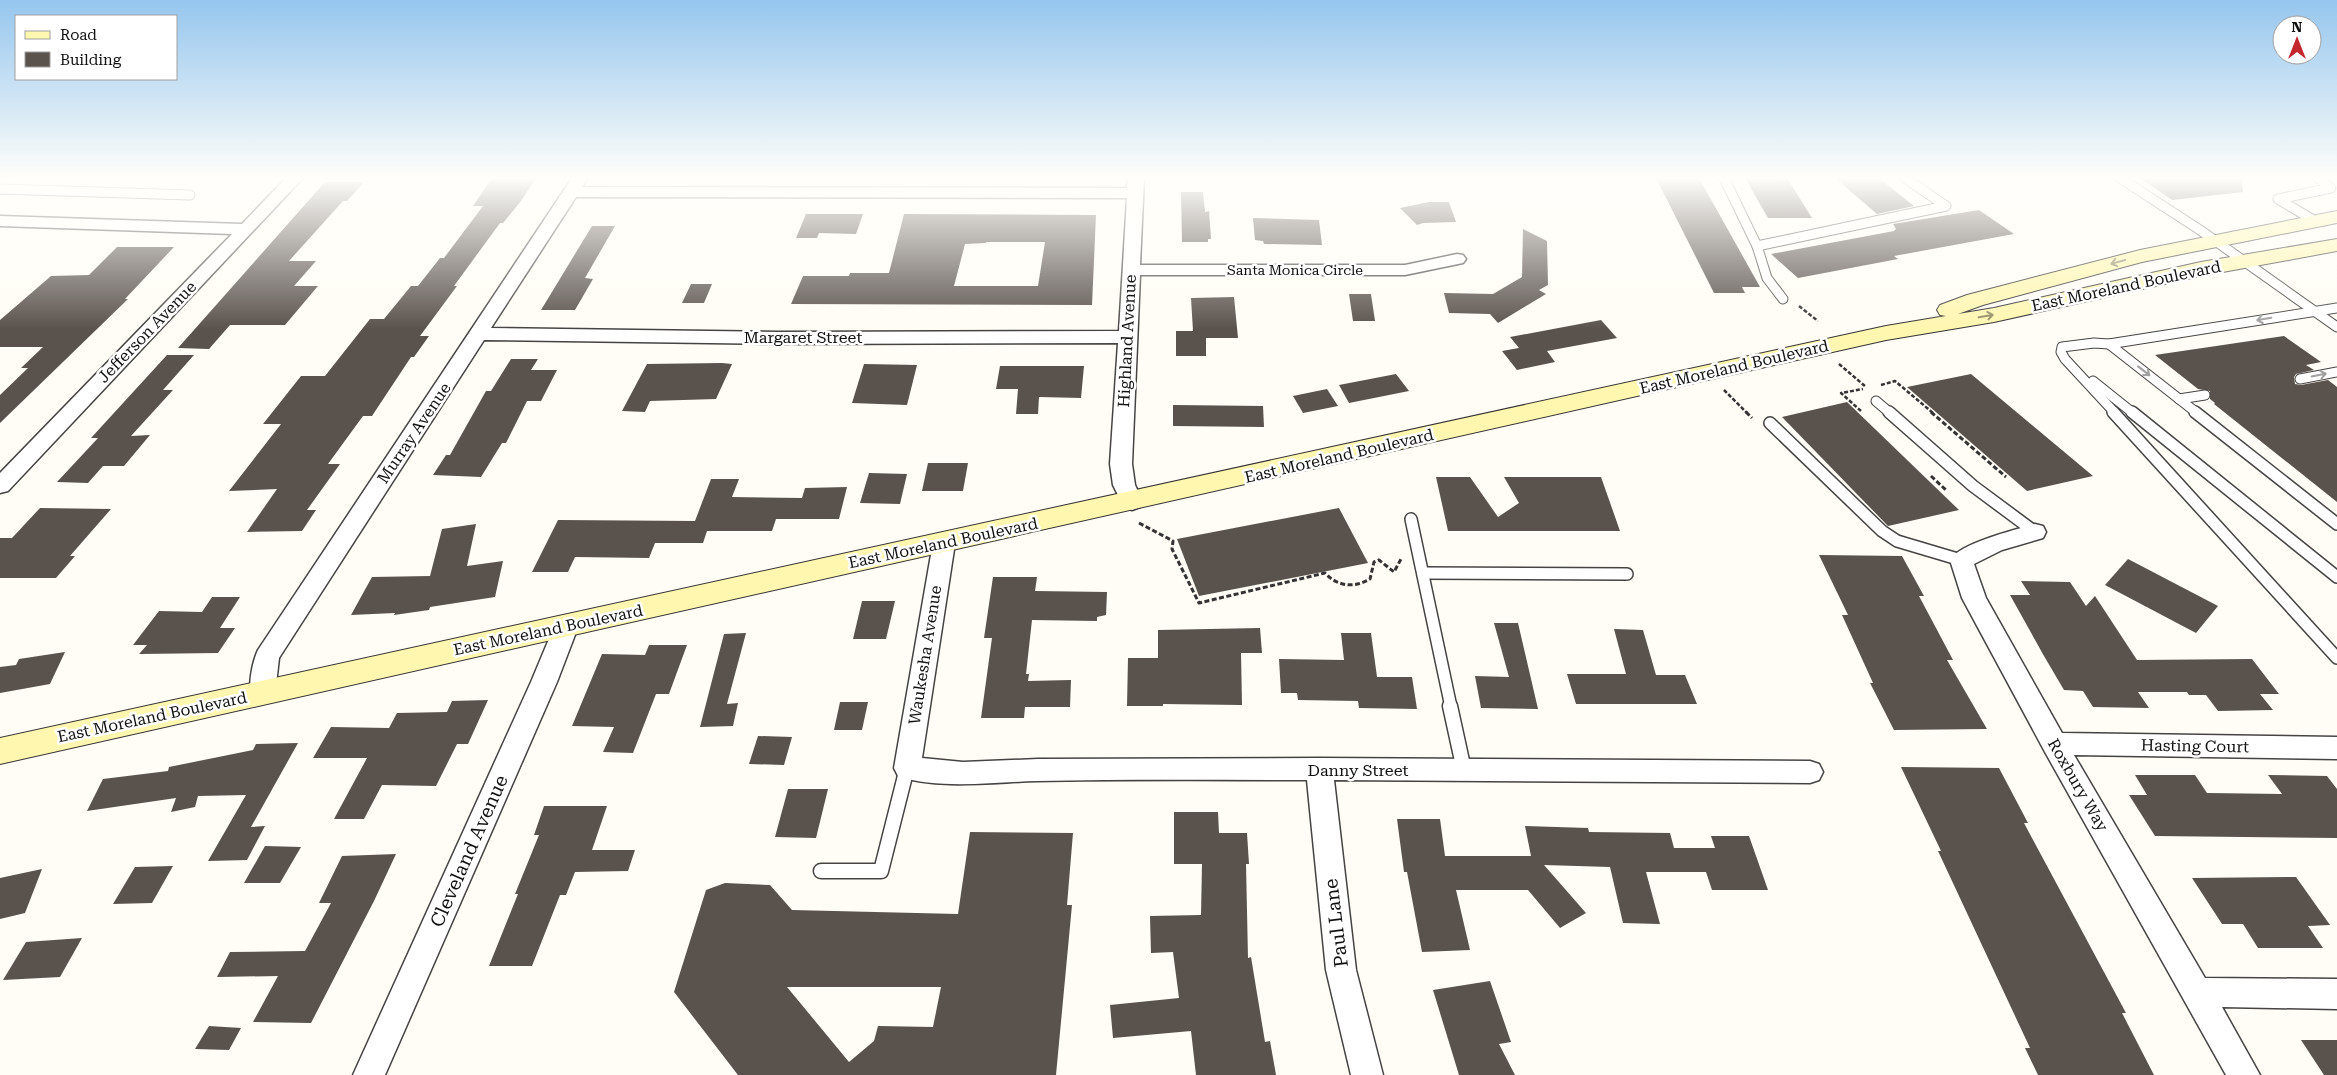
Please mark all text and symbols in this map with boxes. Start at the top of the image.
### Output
legend [15,15,178,80]
north arrow [2272,15,2322,65]
text: N [2292,19,2303,35]
text: Road [60,26,97,44]
text: Building [60,51,122,69]
street label: East Moreland Boulevard [2030,257,2222,315]
one-way arrow [2110,257,2126,267]
street label: Santa Monica Circle [1227,262,1363,278]
street label: Highland Avenue [1114,274,1140,408]
street label: Jefferson Avenue [94,277,200,387]
one-way arrow [1977,311,1993,321]
one-way arrow [2257,314,2273,324]
street label: Margaret Street [744,328,862,347]
street label: East Moreland Boulevard [1638,336,1830,398]
one-way arrow [2137,366,2150,377]
one-way arrow [2310,370,2326,380]
street label: Murray Avenue [373,379,455,487]
street label: East Moreland Boulevard [1243,425,1435,487]
street label: East Moreland Boulevard [847,514,1039,572]
street label: Waukesha Avenue [905,584,945,726]
street label: East Moreland Boulevard [452,601,644,659]
street label: East Moreland Boulevard [56,688,248,746]
street label: Roxbury Way [2044,735,2112,835]
street label: Hasting Court [2141,736,2249,756]
street label: Danny Street [1308,761,1408,780]
street label: Cleveland Avenue [425,771,513,931]
street label: Paul Lane [1319,877,1353,969]

